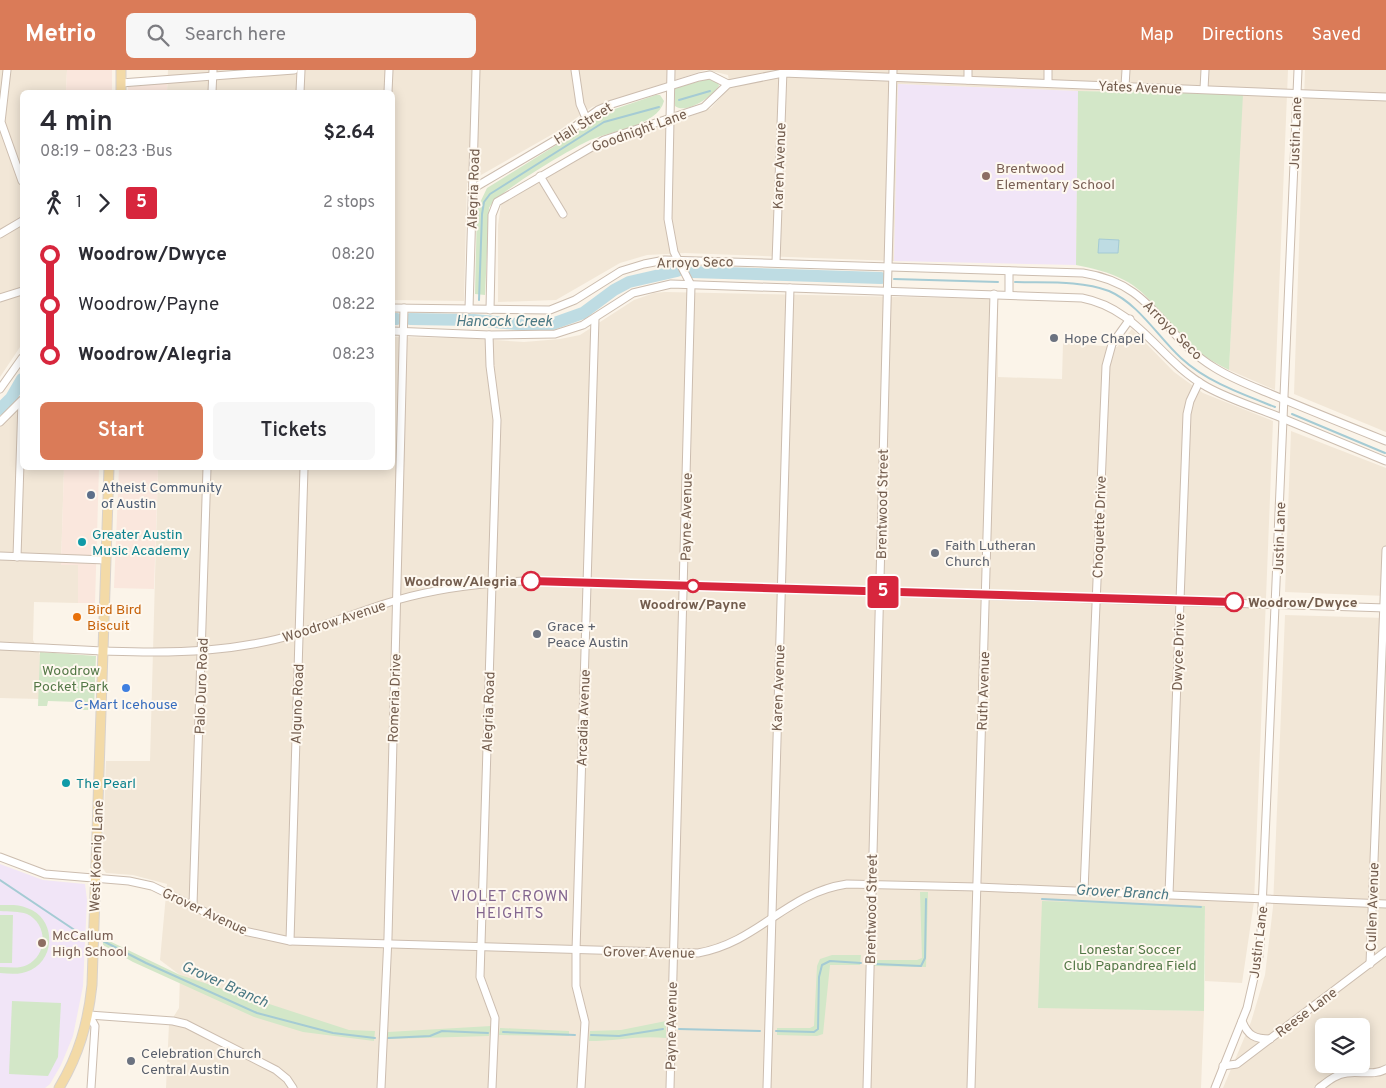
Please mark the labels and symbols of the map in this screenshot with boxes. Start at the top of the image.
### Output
street label: Yates Avenue [1098,79,1182,98]
street label: Justin Lane [1287,96,1306,170]
street label: Hall Street [551,100,616,149]
street label: Goodnight Lane [590,106,689,157]
street label: Karen Avenue [770,122,791,210]
street label: Alegria Road [465,148,484,230]
place label: Brentwood Elementary School [996,161,1115,194]
marker: Brentwood Elementary School [980,170,992,182]
street label: Arroyo Seco [656,254,734,273]
street label: Arroyo Seco [1139,298,1205,364]
water label: Hancock Creek [456,313,553,332]
place label: Hope Chapel [1064,331,1144,348]
marker: Hope Chapel [1048,332,1060,344]
street label: Brentwood Street [874,449,893,559]
street label: Payne Avenue [678,473,697,561]
street label: Choquette Drive [1090,476,1111,579]
place label: Atheist Community of Austin [101,480,222,513]
marker: Atheist Community of Austin [85,489,97,501]
street label: Justin Lane [1271,501,1290,575]
place label: Greater Austin Music Academy [92,527,190,560]
marker: Greater Austin Music Academy [76,536,88,548]
place label: Faith Lutheran Church [945,538,1036,571]
marker: Faith Lutheran Church [929,547,941,559]
marker: Woodrow/Alegria [521,571,541,591]
place label: Woodrow/Alegria [404,574,517,591]
line badge: 5 [867,576,899,608]
marker: Woodrow/Payne [686,579,700,593]
marker: Woodrow/Dwyce [1224,592,1244,612]
place label: Woodrow/Dwyce [1248,595,1358,612]
place label: Woodrow/Payne [640,597,747,614]
street label: Woodrow Avenue [281,598,388,647]
place label: Bird Bird Biscuit [87,602,142,635]
marker: Bird Bird Biscuit [71,611,83,623]
street label: Dwyce Drive [1170,613,1189,691]
place label: Grace + Peace Austin [547,619,628,652]
marker: Grace + Peace Austin [531,628,543,640]
street label: Palo Duro Road [192,637,213,735]
street label: Karen Avenue [769,644,790,732]
street label: Ruth Avenue [975,651,994,731]
street label: Romeria Drive [385,653,406,743]
park label: Woodrow Pocket Park [33,663,109,696]
street label: Alguno Road [289,663,308,745]
street label: Arcadia Avenue [574,669,595,767]
street label: Alegria Road [480,671,499,753]
marker: C-Mart Icehouse [120,682,132,694]
place label: C-Mart Icehouse [74,697,178,714]
place label: The Pearl [76,776,136,793]
marker: The Pearl [60,777,72,789]
street label: West Koenig Lane [87,800,108,912]
street label: Brentwood Street [863,854,882,964]
street label: Cullen Avenue [1363,862,1384,952]
water label: Grover Branch [1075,882,1169,905]
street label: Grover Avenue [159,885,250,940]
district label: VIOLET CROWN HEIGHTS [451,888,569,924]
street label: Justin Lane [1247,905,1272,979]
place label: McCallum High School [52,928,127,961]
marker: McCallum High School [36,937,48,949]
park label: Lonestar Soccer Club Papandrea Field [1063,942,1197,975]
street label: Grover Avenue [603,944,695,963]
water label: Grover Branch [178,958,271,1013]
street label: Payne Avenue [663,982,682,1070]
street label: Reese Lane [1273,985,1341,1042]
place label: Celebration Church Central Austin [141,1046,261,1079]
marker: Celebration Church Central Austin [125,1055,137,1067]

